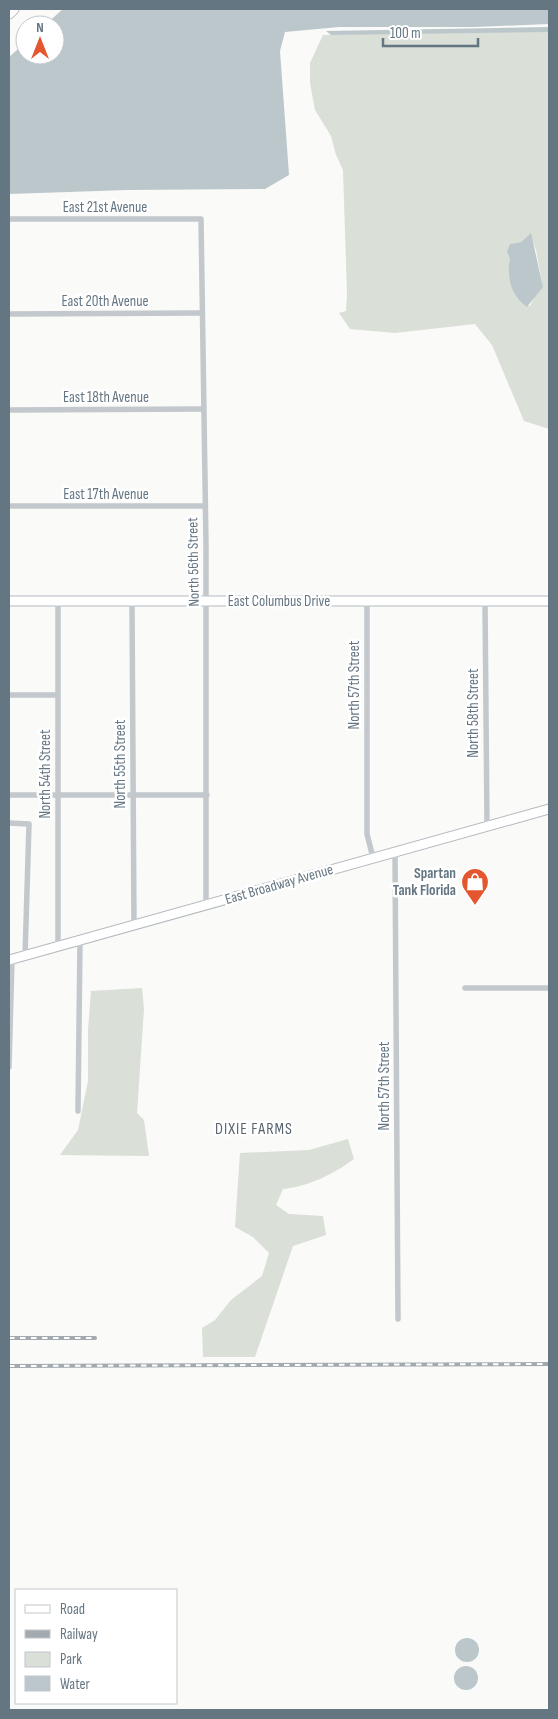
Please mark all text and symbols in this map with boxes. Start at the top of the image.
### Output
north arrow [15,15,65,65]
scale bar [383,15,478,47]
text: N [36,19,44,36]
text: 100 m [390,24,421,43]
street label: East 21st Avenue [63,198,147,217]
street label: East 20th Avenue [61,292,149,311]
street label: East 18th Avenue [63,388,149,407]
street label: East 17th Avenue [63,485,149,504]
street label: North 56th Street [183,517,204,607]
street label: East Columbus Drive [228,592,330,611]
street label: North 57th Street [345,640,364,729]
street label: North 58th Street [464,668,483,758]
street label: North 55th Street [111,719,130,808]
street label: North 54th Street [36,729,55,819]
street label: East Broadway Avenue [223,860,335,909]
place label: Spartan Tank Florida [393,864,456,900]
shop icon: Spartan Tank Florida [460,867,490,906]
street label: North 57th Street [375,1041,394,1130]
district label: DIXIE FARMS [215,1120,293,1139]
legend [15,1589,178,1704]
text: Road [60,1600,85,1619]
text: Railway [60,1625,98,1644]
text: Park [60,1650,82,1669]
text: Water [60,1675,91,1694]

